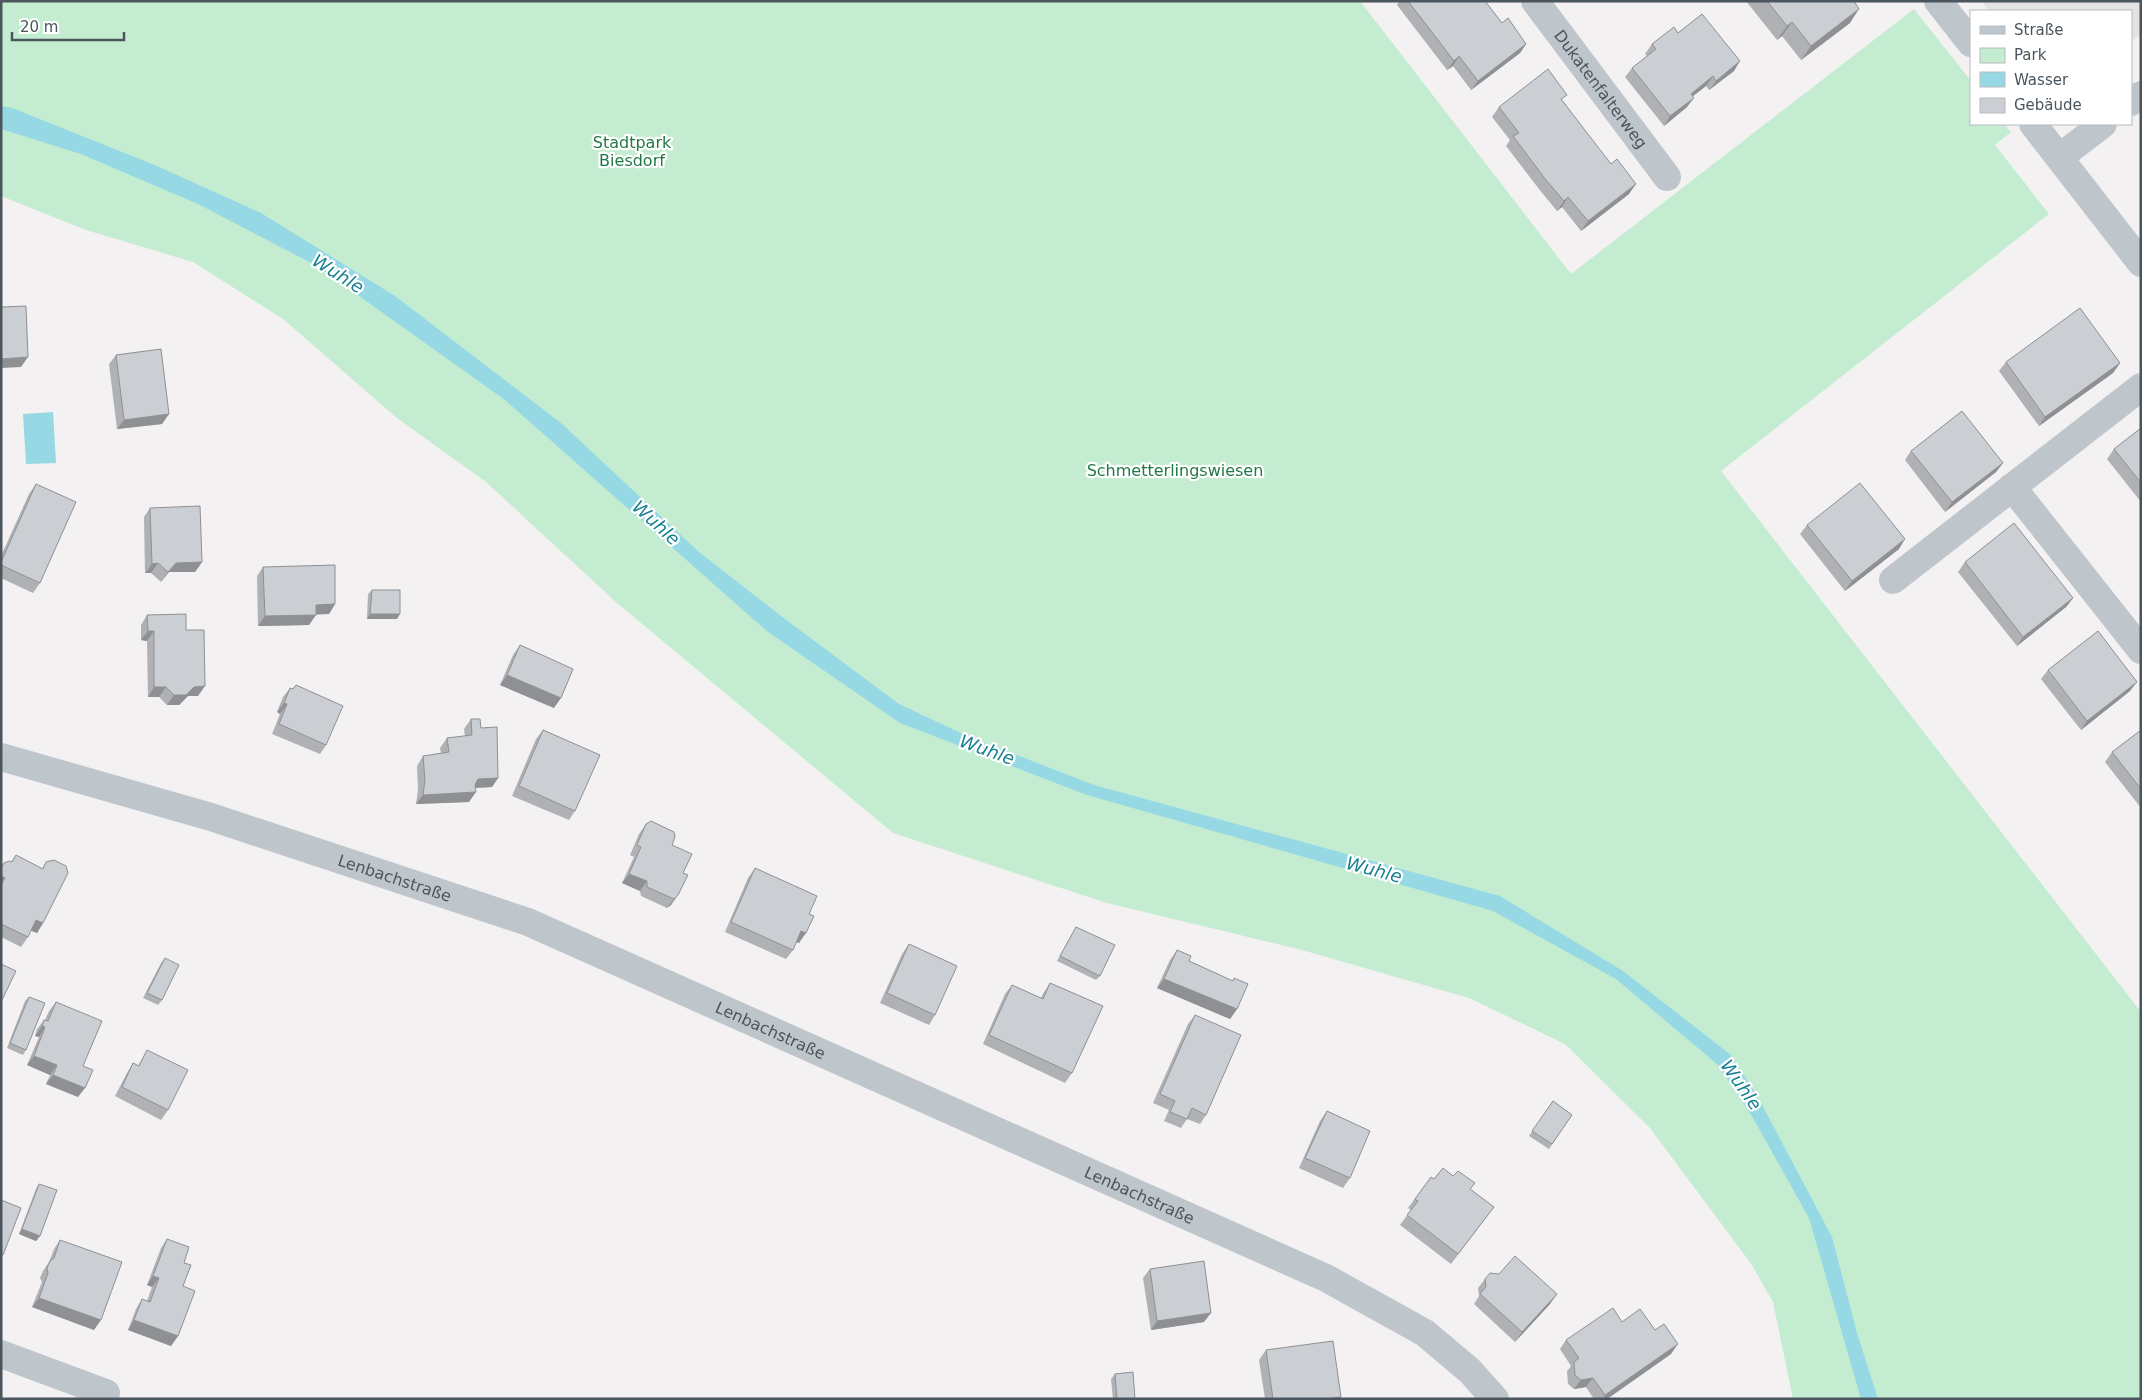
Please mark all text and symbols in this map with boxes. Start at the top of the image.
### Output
scale bar [12,10,125,42]
legend [1970,10,2132,125]
text: 20 m [20,18,58,36]
text: Straße [2014,21,2063,39]
street label: Dukatenfalterweg [1550,26,1651,152]
text: Park [2014,46,2047,64]
text: Wasser [2014,71,2069,89]
text: Gebäude [2014,96,2082,114]
park label: Stadtpark Biesdorf [593,133,672,170]
water label: Wuhle [309,250,368,298]
park label: Schmetterlingswiesen [1087,461,1263,480]
water label: Wuhle [628,496,684,549]
water label: Wuhle [957,730,1017,769]
street label: Lenbachstraße [335,851,454,906]
water label: Wuhle [1344,852,1404,887]
street label: Lenbachstraße [712,998,828,1063]
water label: Wuhle [1717,1055,1766,1114]
street label: Lenbachstraße [1081,1162,1197,1228]

